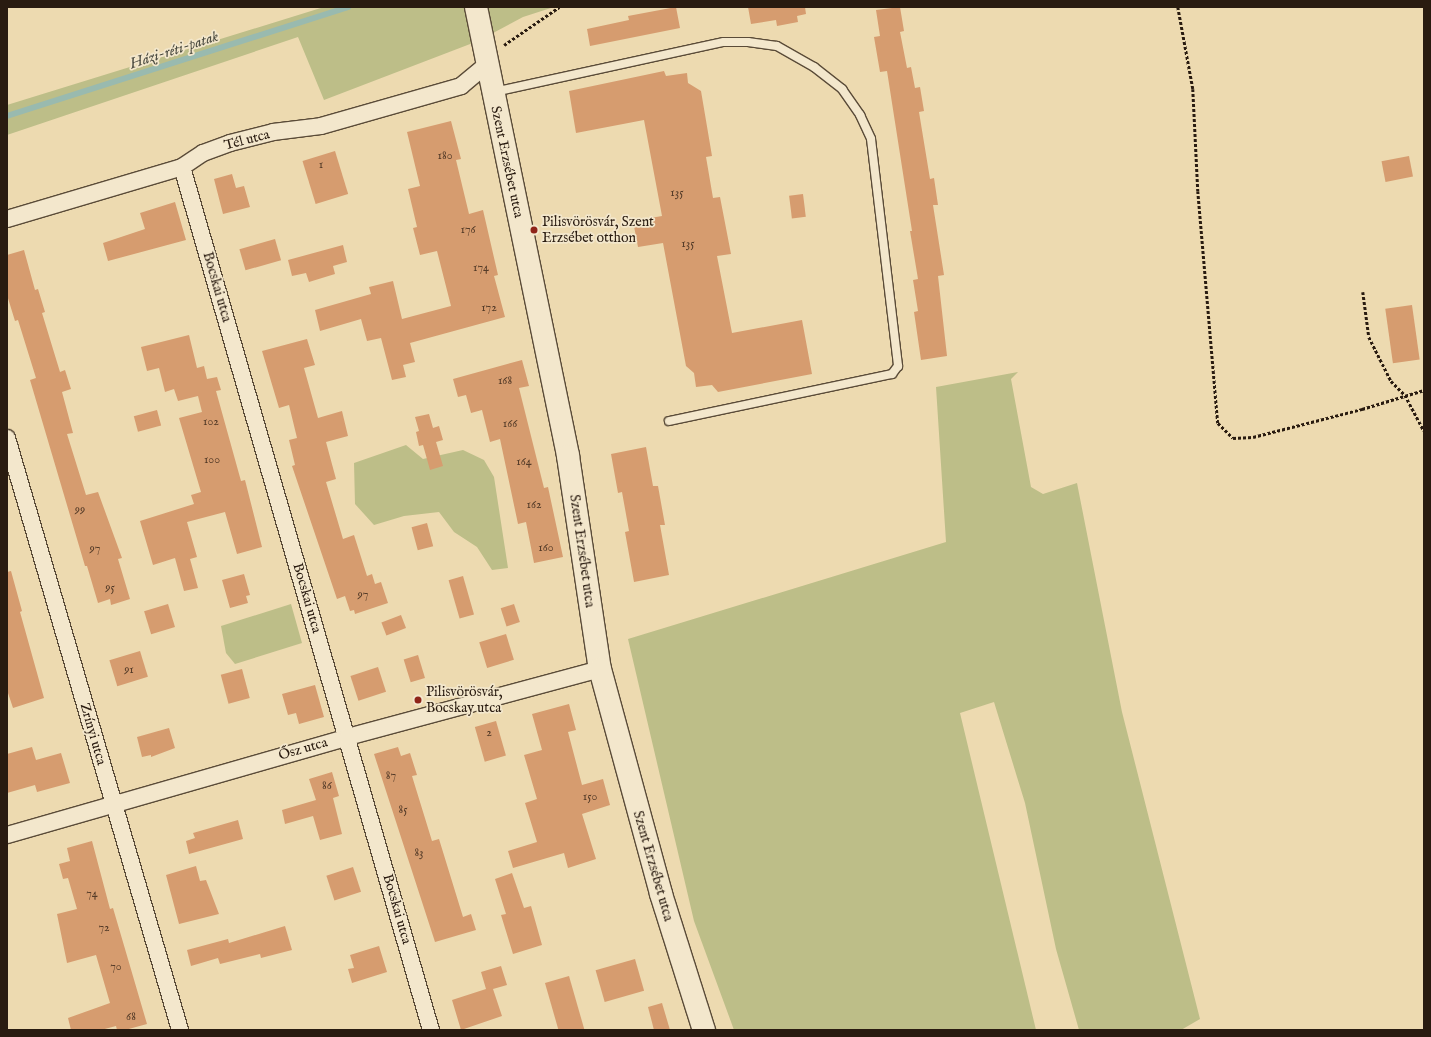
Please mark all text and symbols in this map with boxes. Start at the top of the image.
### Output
water label: Házi-réti-patak [127,27,221,73]
street label: Szent Erzsébet utca [487,105,527,219]
street label: Tél utca [222,126,272,154]
house number: 180 [437,149,453,163]
house number: 1 [319,158,323,172]
house number: 135 [670,186,684,200]
place label: Pilisvörösvár, Szent Erzsébet otthon [542,214,654,246]
house number: 176 [460,223,476,237]
marker: Pilisvörösvár, Szent Erzsébet otthon [529,225,539,235]
house number: 135 [681,237,695,251]
street label: Bocskai utca [199,250,235,324]
house number: 174 [473,261,489,275]
house number: 172 [481,301,497,315]
house number: 168 [498,374,512,388]
house number: 102 [203,415,219,429]
house number: 166 [503,417,517,431]
house number: 100 [204,453,220,467]
house number: 164 [516,455,532,469]
street label: Szent Erzsébet utca [566,493,598,609]
house number: 162 [526,498,542,512]
house number: 99 [75,503,85,517]
house number: 160 [538,541,554,555]
house number: 97 [90,542,100,556]
street label: Bocskai utca [289,561,325,635]
house number: 95 [105,581,115,595]
house number: 97 [358,588,368,602]
house number: 91 [124,663,134,677]
place label: Pilisvörösvár, Bocskay utca [426,684,503,716]
marker: Pilisvörösvár, Bocskay utca [413,695,423,705]
street label: Zrínyi utca [76,701,110,767]
house number: 2 [486,726,492,740]
street label: Ősz utca [277,734,329,764]
house number: 87 [386,769,396,783]
house number: 86 [322,779,332,793]
house number: 150 [583,790,597,804]
house number: 85 [398,803,408,817]
street label: Szent Erzsébet utca [629,809,677,923]
house number: 83 [414,846,424,860]
street label: Bocskai utca [379,872,415,946]
house number: 74 [86,887,98,901]
house number: 72 [98,921,110,935]
house number: 70 [110,960,122,974]
house number: 68 [126,1010,136,1024]

